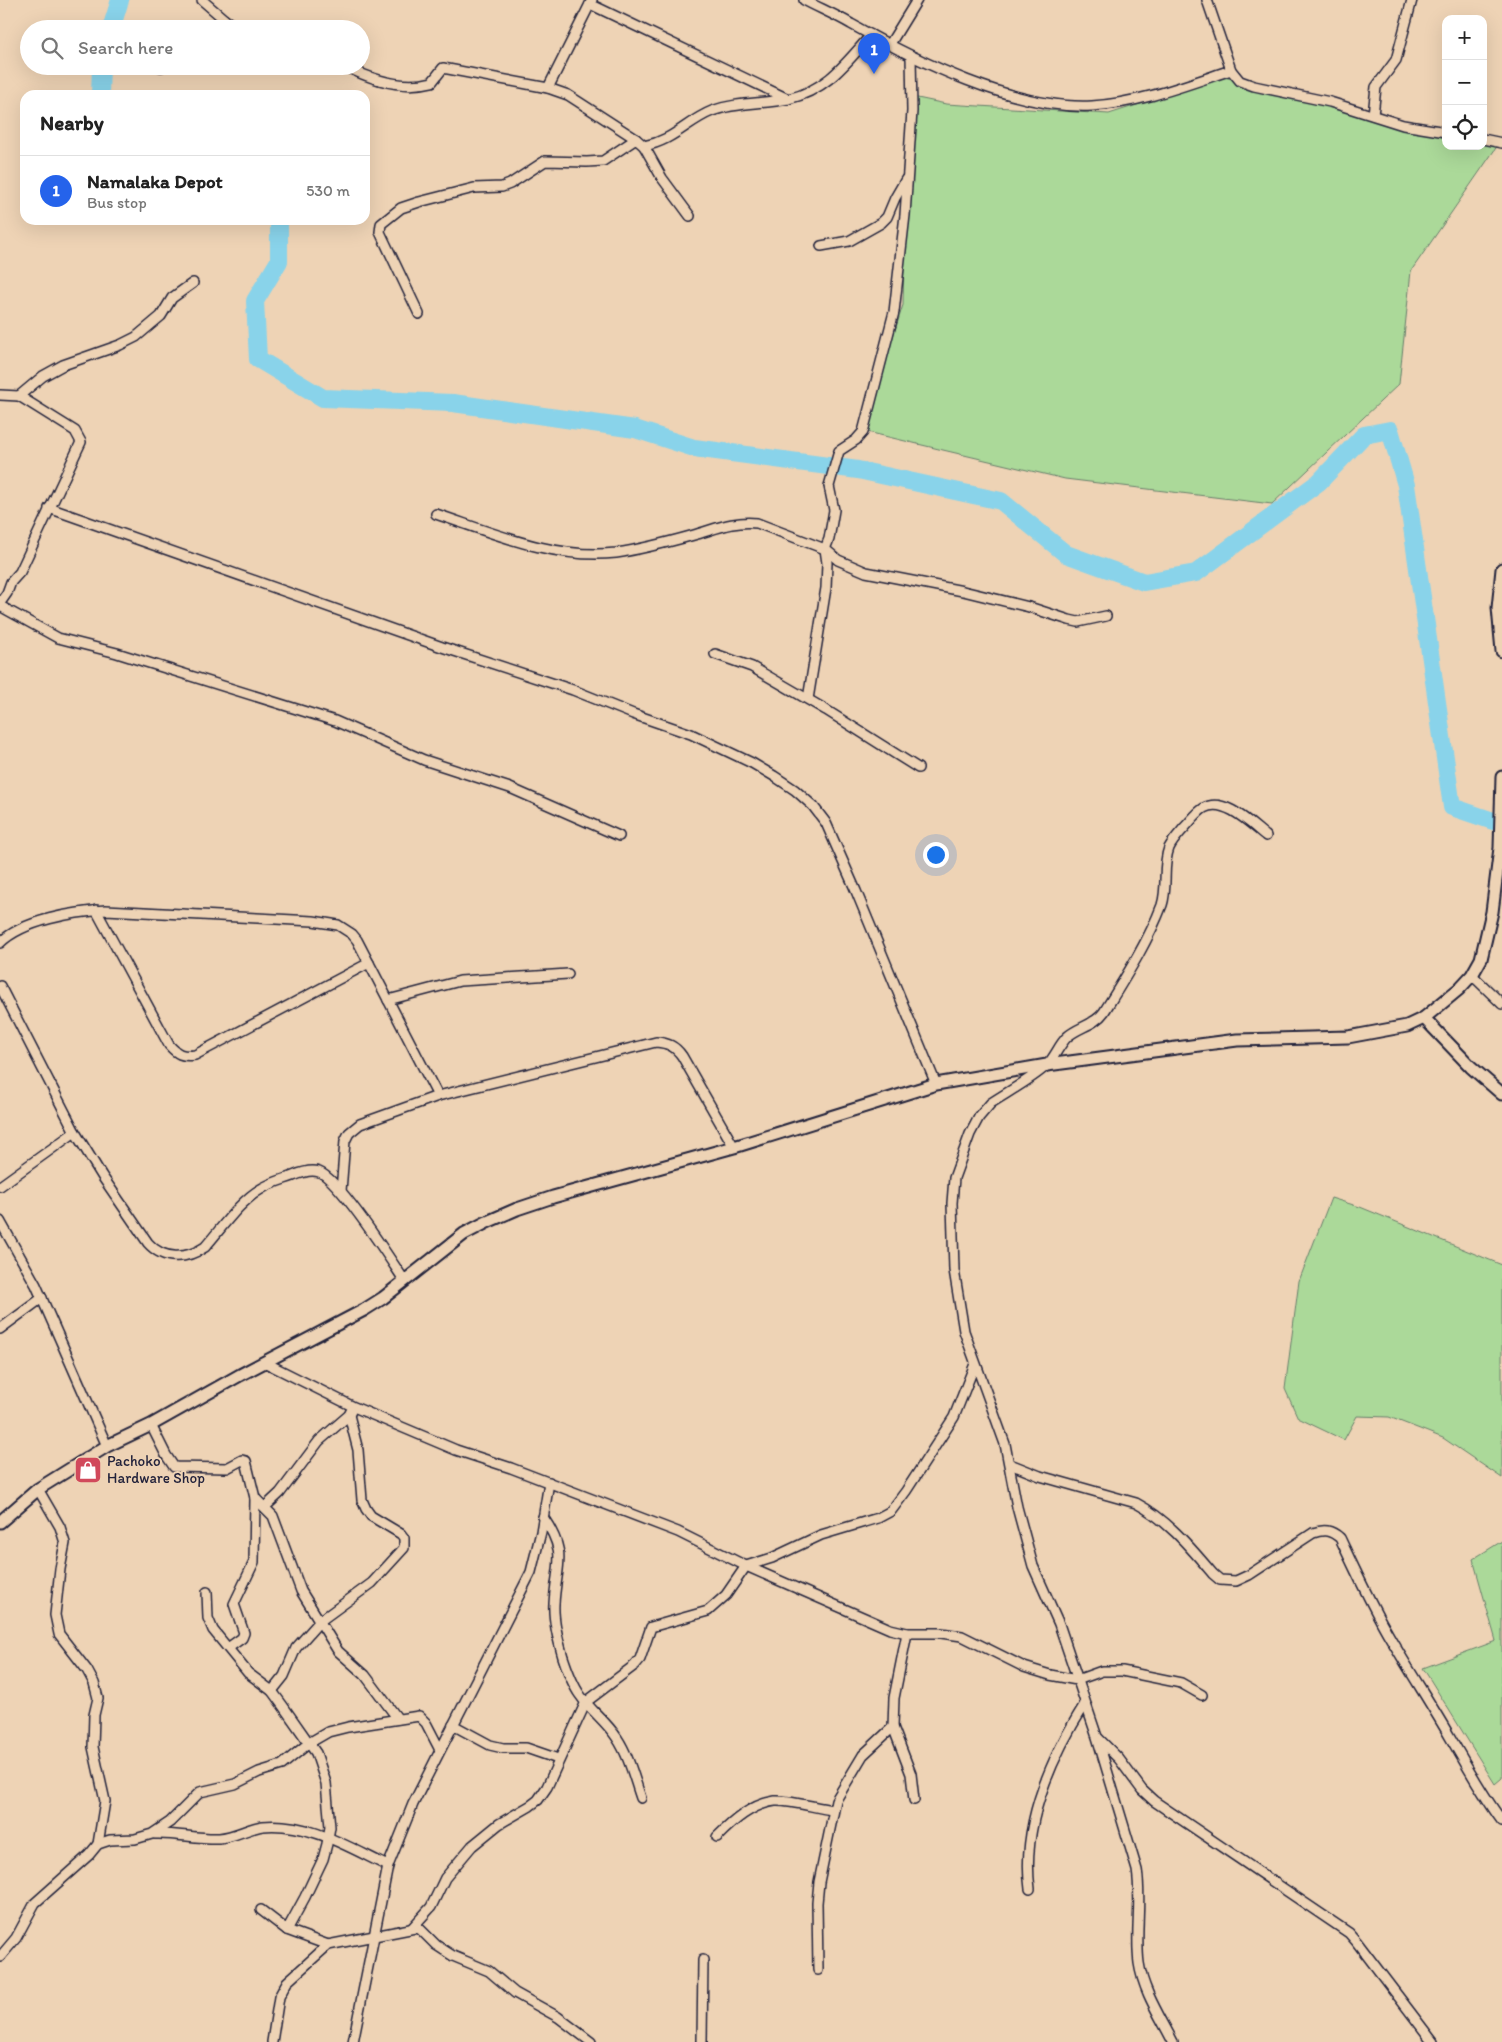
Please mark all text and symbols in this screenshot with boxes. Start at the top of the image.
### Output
map controls [1442,15,1487,150]
button: + [1442,15,1487,60]
search box [20,20,370,75]
pin: 1 [858,33,890,74]
icon: search [38,34,66,62]
text: Search here [78,36,173,59]
button: − [1442,60,1487,105]
button: locate [1442,105,1487,150]
text: Nearby [40,110,104,135]
text: Namalaka Depot [87,170,223,193]
text: 1 [52,181,60,200]
text: 530 m [306,181,350,200]
text: Bus stop [87,193,147,212]
your location [923,842,949,868]
place label: Pachoko Hardware Shop [107,1452,205,1487]
shop icon: Pachoko Hardware Shop [73,1455,103,1485]

